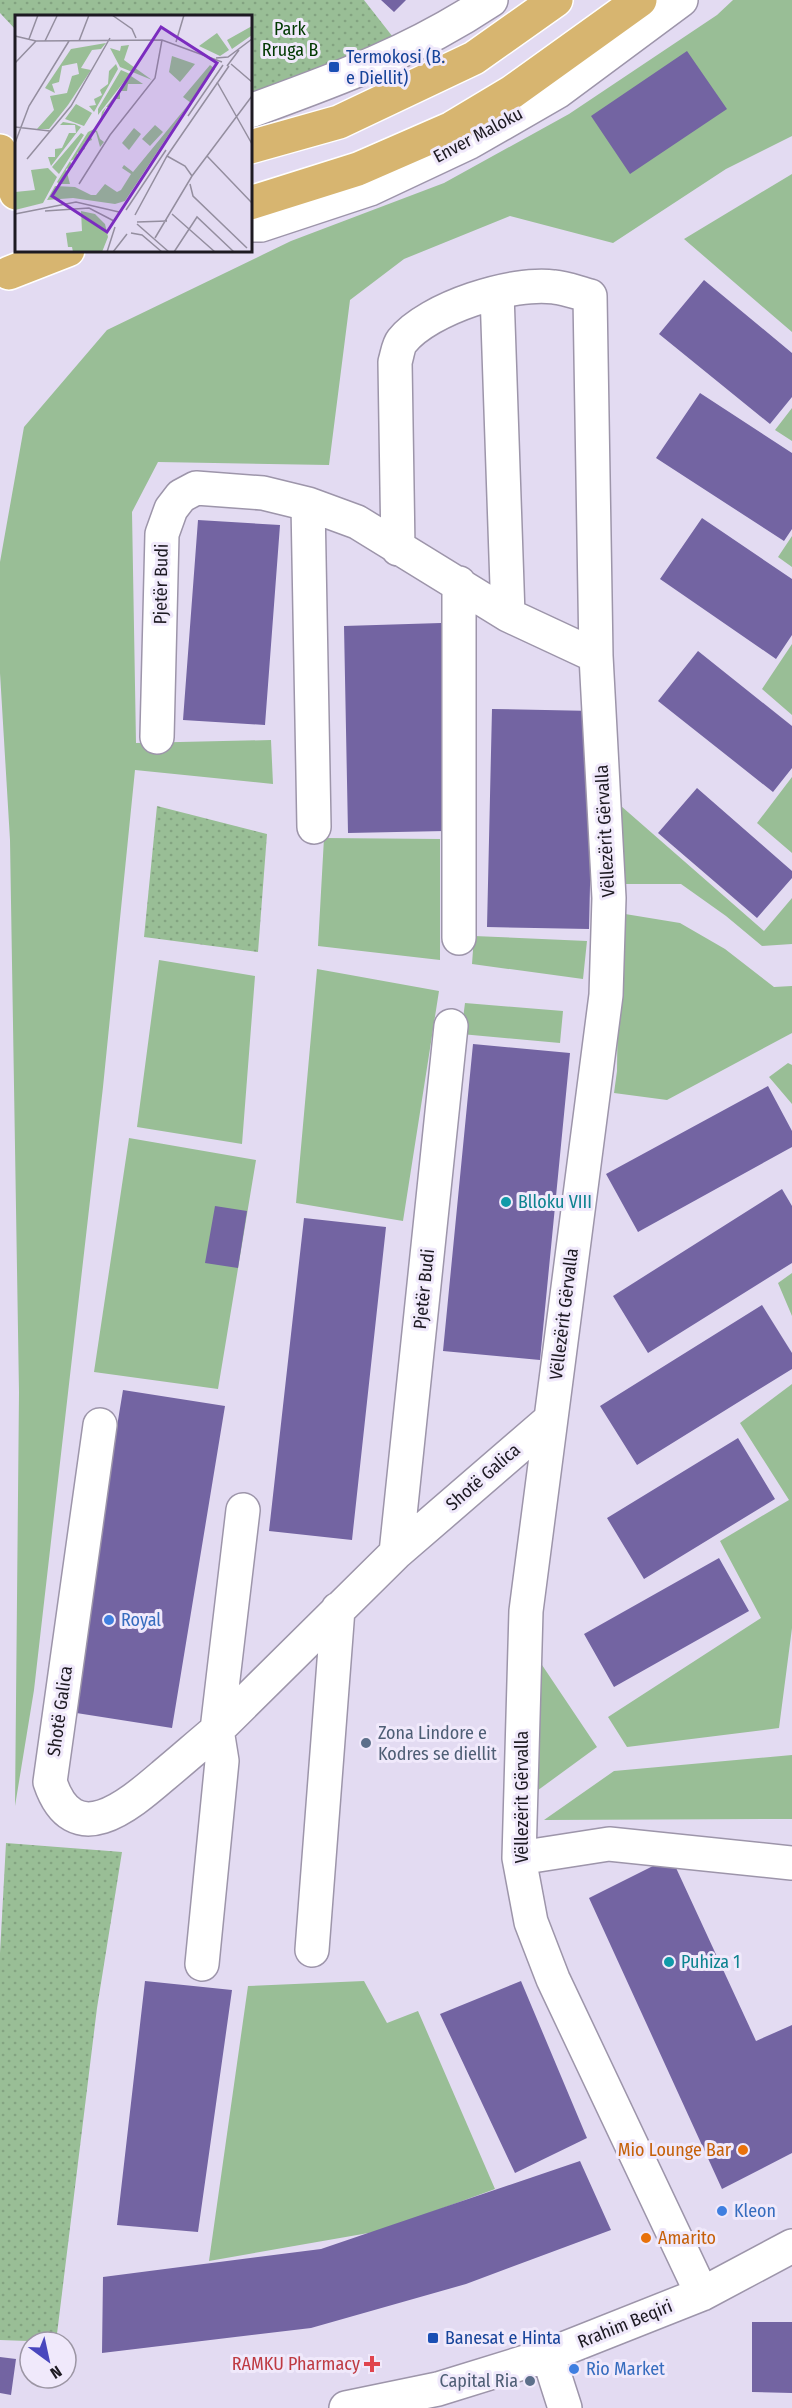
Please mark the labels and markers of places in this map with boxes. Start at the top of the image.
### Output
place label: Termokosi (B. e Diellit) [346,46,445,89]
marker: Termokosi (B. e Diellit) [327,60,341,74]
place label: Blloku VIII [518,1191,592,1213]
marker: Blloku VIII [499,1195,513,1209]
place label: Royal [121,1609,161,1631]
marker: Royal [102,1613,116,1627]
place label: Zona Lindore e Kodres se diellit [378,1722,497,1765]
marker: Zona Lindore e Kodres se diellit [359,1736,373,1750]
place label: Puhiza 1 [681,1951,740,1973]
marker: Puhiza 1 [662,1955,676,1969]
place label: Mio Lounge Bar [618,2139,732,2161]
marker: Mio Lounge Bar [736,2143,750,2157]
place label: Kleon [734,2200,776,2222]
marker: Kleon [715,2204,729,2218]
place label: Amarito [658,2227,716,2249]
marker: Amarito [639,2231,653,2245]
place label: Banesat e Hinta [445,2327,561,2349]
marker: Banesat e Hinta [426,2331,440,2345]
place label: RAMKU Pharmacy [232,2353,360,2375]
marker: RAMKU Pharmacy [365,2357,379,2371]
place label: Rio Market [586,2358,665,2380]
marker: Rio Market [567,2362,581,2376]
place label: Capital Ria [440,2370,518,2392]
marker: Capital Ria [523,2374,537,2388]

